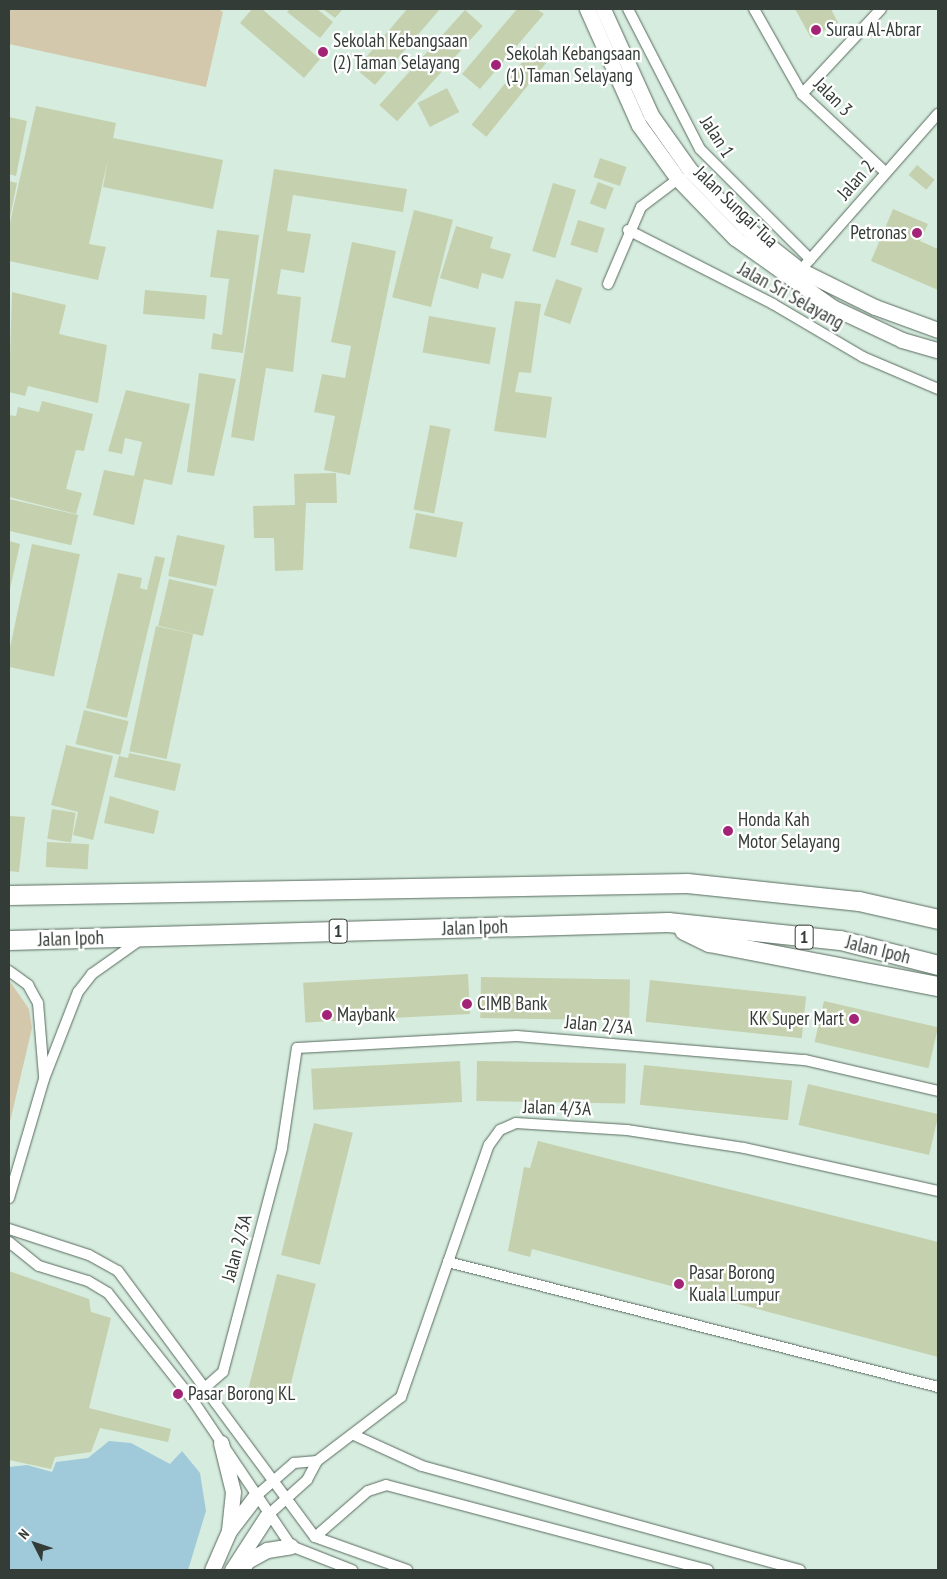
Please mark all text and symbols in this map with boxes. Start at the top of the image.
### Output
place label: Surau Al-Abrar [826,19,922,41]
marker: Surau Al-Abrar [810,24,822,36]
place label: Sekolah Kebangsaan (2) Taman Selayang [333,30,468,74]
place label: Sekolah Kebangsaan (1) Taman Selayang [506,43,641,87]
marker: Sekolah Kebangsaan (2) Taman Selayang [317,46,329,58]
marker: Sekolah Kebangsaan (1) Taman Selayang [490,59,502,71]
street label: Jalan 3 [809,73,857,121]
street label: Jalan 1 [695,112,739,162]
street label: Jalan 2 [833,155,879,205]
street label: Jalan Sungai Tua [689,161,783,253]
place label: Petronas [850,222,907,244]
marker: Petronas [911,227,923,239]
street label: Jalan Sri Selayang [734,258,848,334]
place label: Honda Kah Motor Selayang [738,809,840,853]
marker: Honda Kah Motor Selayang [722,825,734,837]
street label: Jalan Ipoh [442,915,508,941]
road number: 1 [328,916,348,946]
road number: 1 [794,922,814,952]
street label: Jalan Ipoh [38,926,104,952]
street label: Jalan Ipoh [843,931,913,969]
place label: CIMB Bank [477,993,547,1015]
marker: CIMB Bank [461,998,473,1010]
place label: Maybank [337,1004,395,1026]
place label: KK Super Mart [749,1008,844,1030]
marker: Maybank [321,1009,333,1021]
street label: Jalan 2/3A [564,1011,634,1039]
marker: KK Super Mart [848,1013,860,1025]
street label: Jalan 4/3A [522,1095,592,1121]
street label: Jalan 2/3A [217,1212,257,1284]
place label: Pasar Borong Kuala Lumpur [689,1262,780,1306]
marker: Pasar Borong Kuala Lumpur [673,1278,685,1290]
place label: Pasar Borong KL [188,1383,295,1405]
marker: Pasar Borong KL [172,1388,184,1400]
north arrow [10,1519,60,1569]
text: N [14,1525,33,1543]

